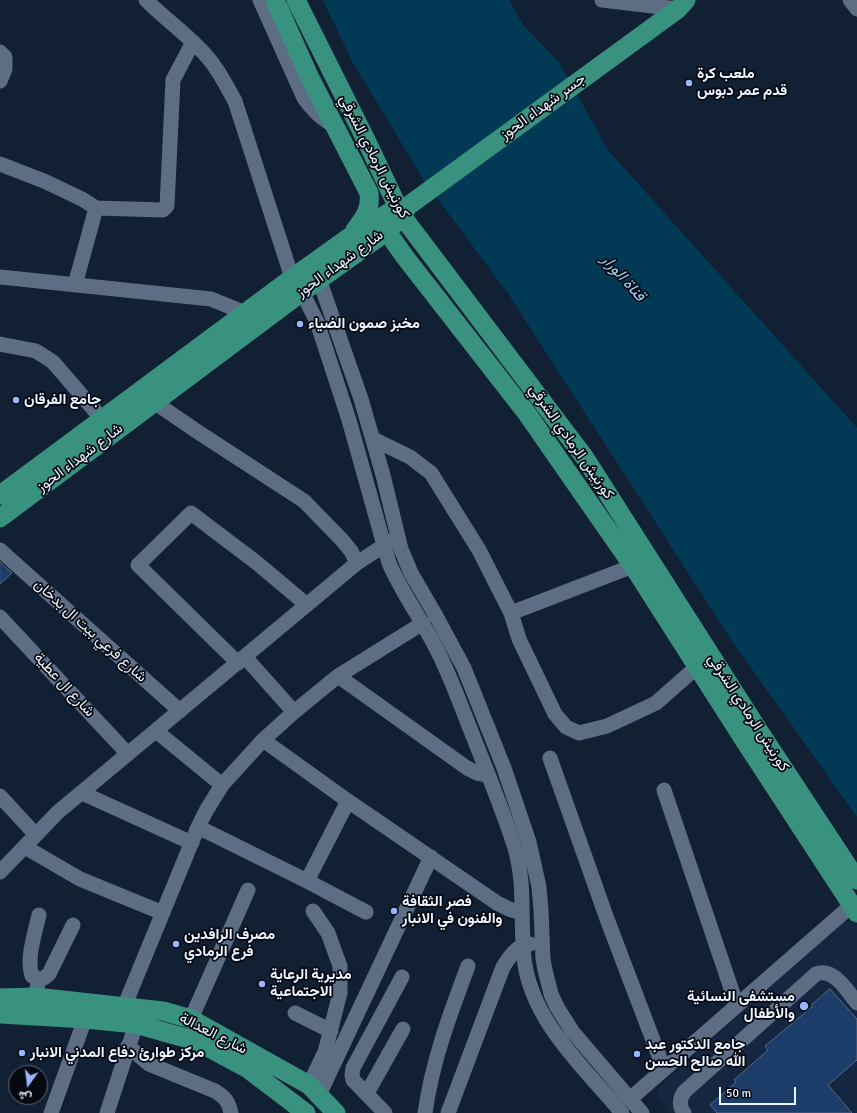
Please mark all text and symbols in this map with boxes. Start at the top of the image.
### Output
place label: ملعب كرة قدم عمر دبوس [697,65,787,100]
street label: جسر شهداء الحوز [497,70,589,144]
marker: ملعب كرة قدم عمر دبوس [684,78,694,88]
street label: كورنيش الرمادي الشرقي [335,92,413,222]
street label: شارع شهداء الحوز [293,226,387,302]
water label: قناة الورار [597,250,649,306]
place label: مخبز صمون الضياء [308,315,420,333]
marker: مخبز صمون الضياء [295,319,305,329]
street label: كورنيش الرمادي الشرقي [525,381,617,503]
place label: جامع الفرقان [24,391,101,409]
marker: جامع الفرقان [11,395,21,405]
street label: شارع شهداء الحوز [33,420,127,496]
street label: شارع فرعي بيت ال بدخان [30,576,150,686]
street label: شارع ال عطية [30,649,98,721]
street label: كورنيش الرمادي الشرقي [703,651,793,775]
place label: فصر الثقافة والفنون في الانبار [402,893,503,928]
marker: فصر الثقافة والفنون في الانبار [389,906,399,916]
place label: مصرف الرافدين فرع الرمادي [184,926,275,961]
marker: مصرف الرافدين فرع الرمادي [171,939,181,949]
place label: مديرية الرعاية الاجتماعية [270,966,352,1001]
marker: مديرية الرعاية الاجتماعية [257,979,267,989]
place label: مستشفى النسائية والأطفال [687,988,795,1023]
marker: مستشفى النسائية والأطفال [798,1000,810,1012]
street label: شارع العدالة [176,1009,250,1059]
place label: جامع الدكتور عبد الله صالح الحسن [645,1036,745,1071]
place label: مركز طوارئ دفاع المدني الانبار [30,1044,204,1062]
marker: مركز طوارئ دفاع المدني الانبار [17,1048,27,1058]
marker: جامع الدكتور عبد الله صالح الحسن [632,1049,642,1059]
north arrow [8,1065,48,1105]
scale bar [721,1079,798,1105]
text: 50 m [726,1086,751,1101]
text: ش [17,1088,33,1104]

